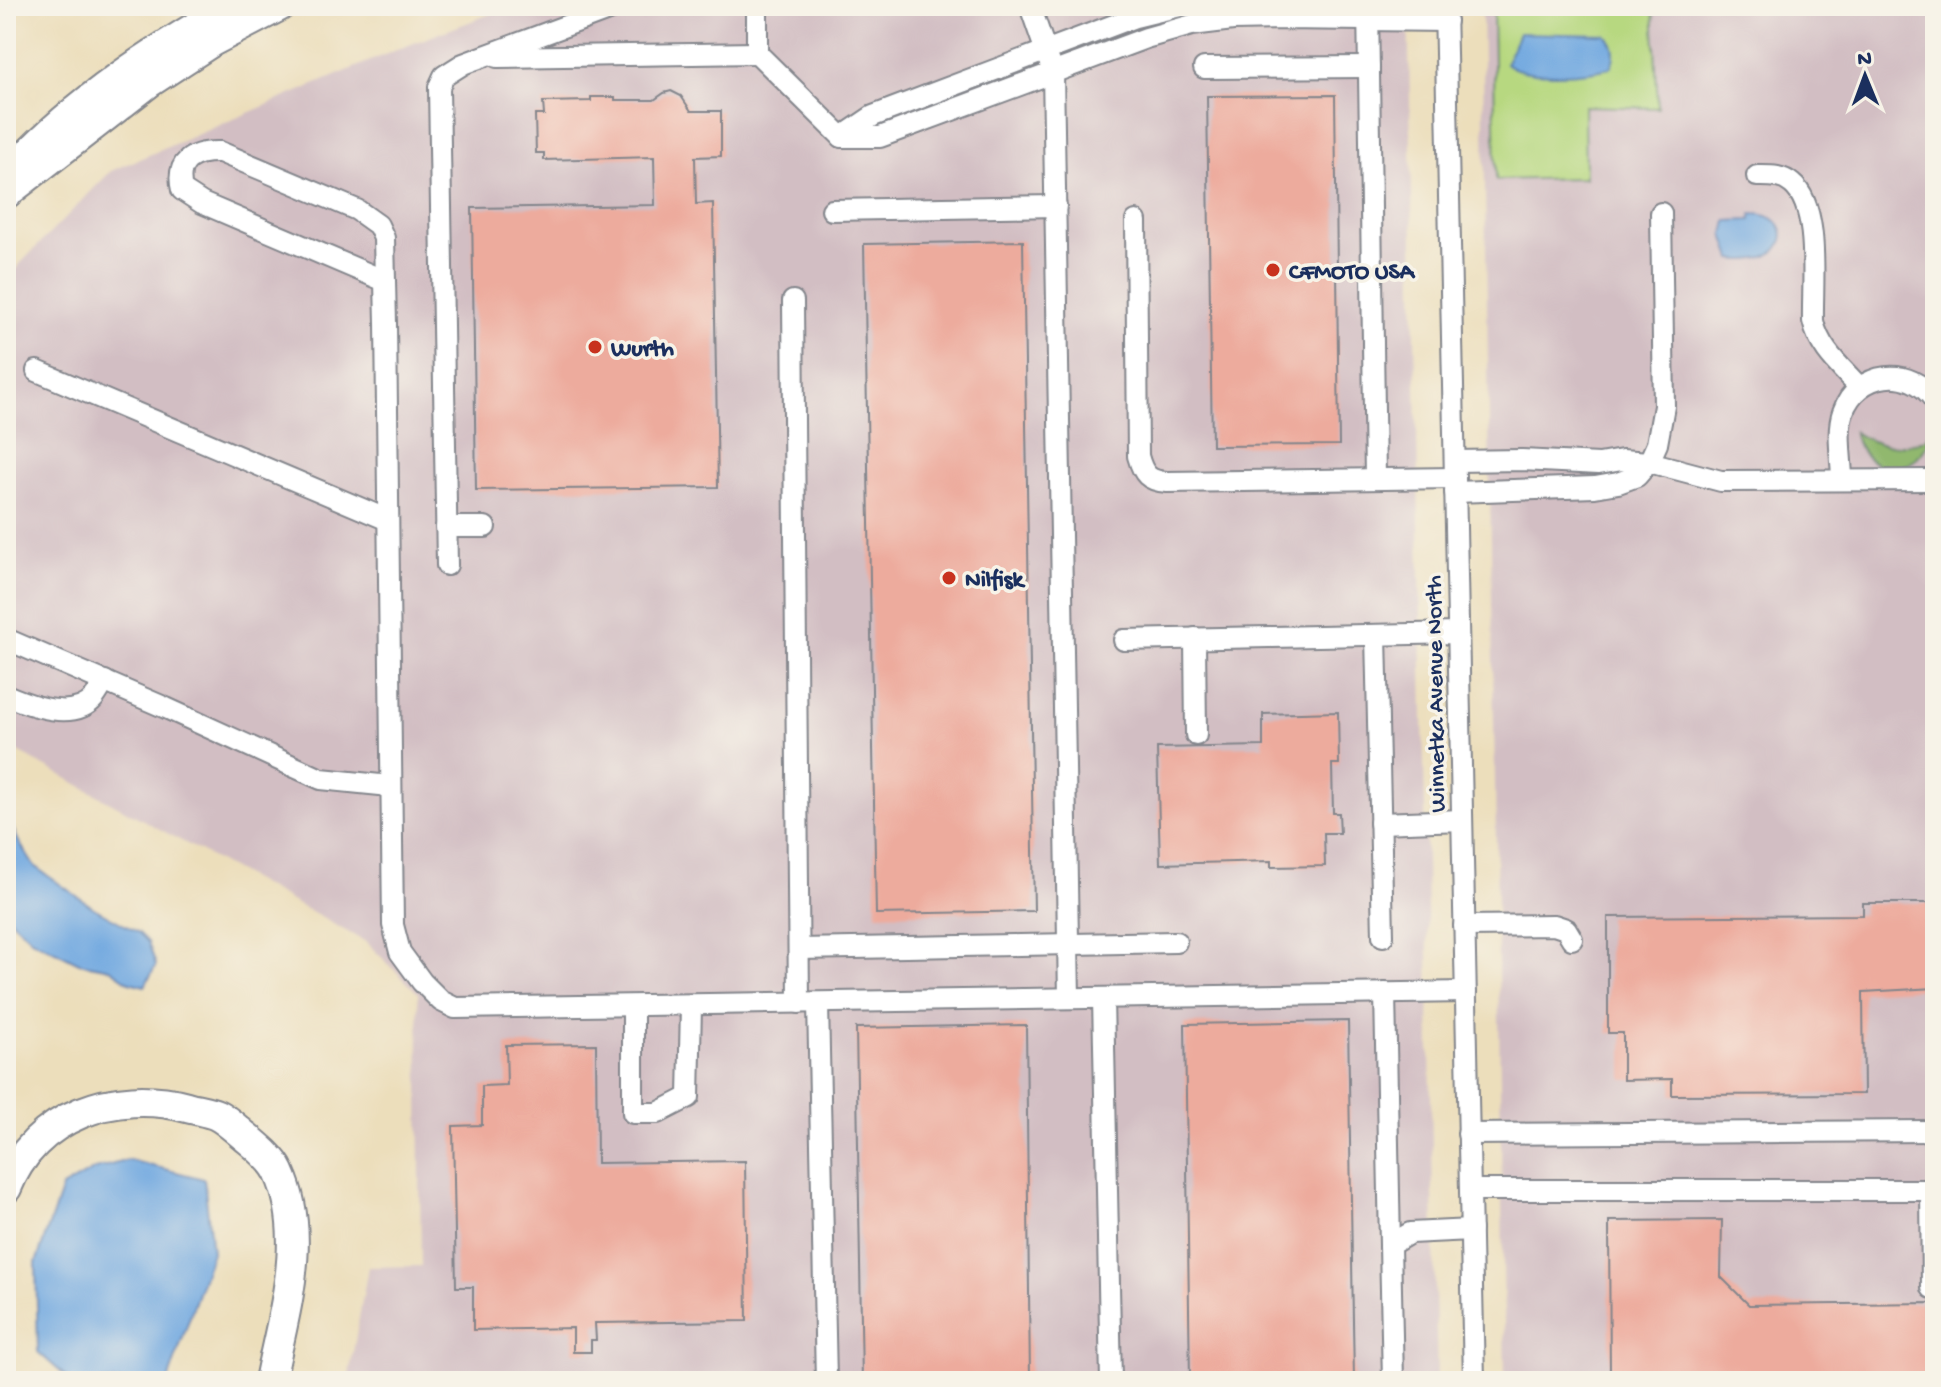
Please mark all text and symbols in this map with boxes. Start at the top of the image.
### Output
north arrow [1825,36,1905,116]
text: N [1857,47,1872,73]
place label: CFMOTO USA [1289,259,1416,288]
marker: CFMOTO USA [1264,261,1282,279]
place label: Wurth [610,336,674,365]
marker: Wurth [586,338,604,356]
place label: Nilfisk [965,567,1027,596]
marker: Nilfisk [940,569,958,587]
street label: Winnetka Avenue North [1421,575,1454,813]

